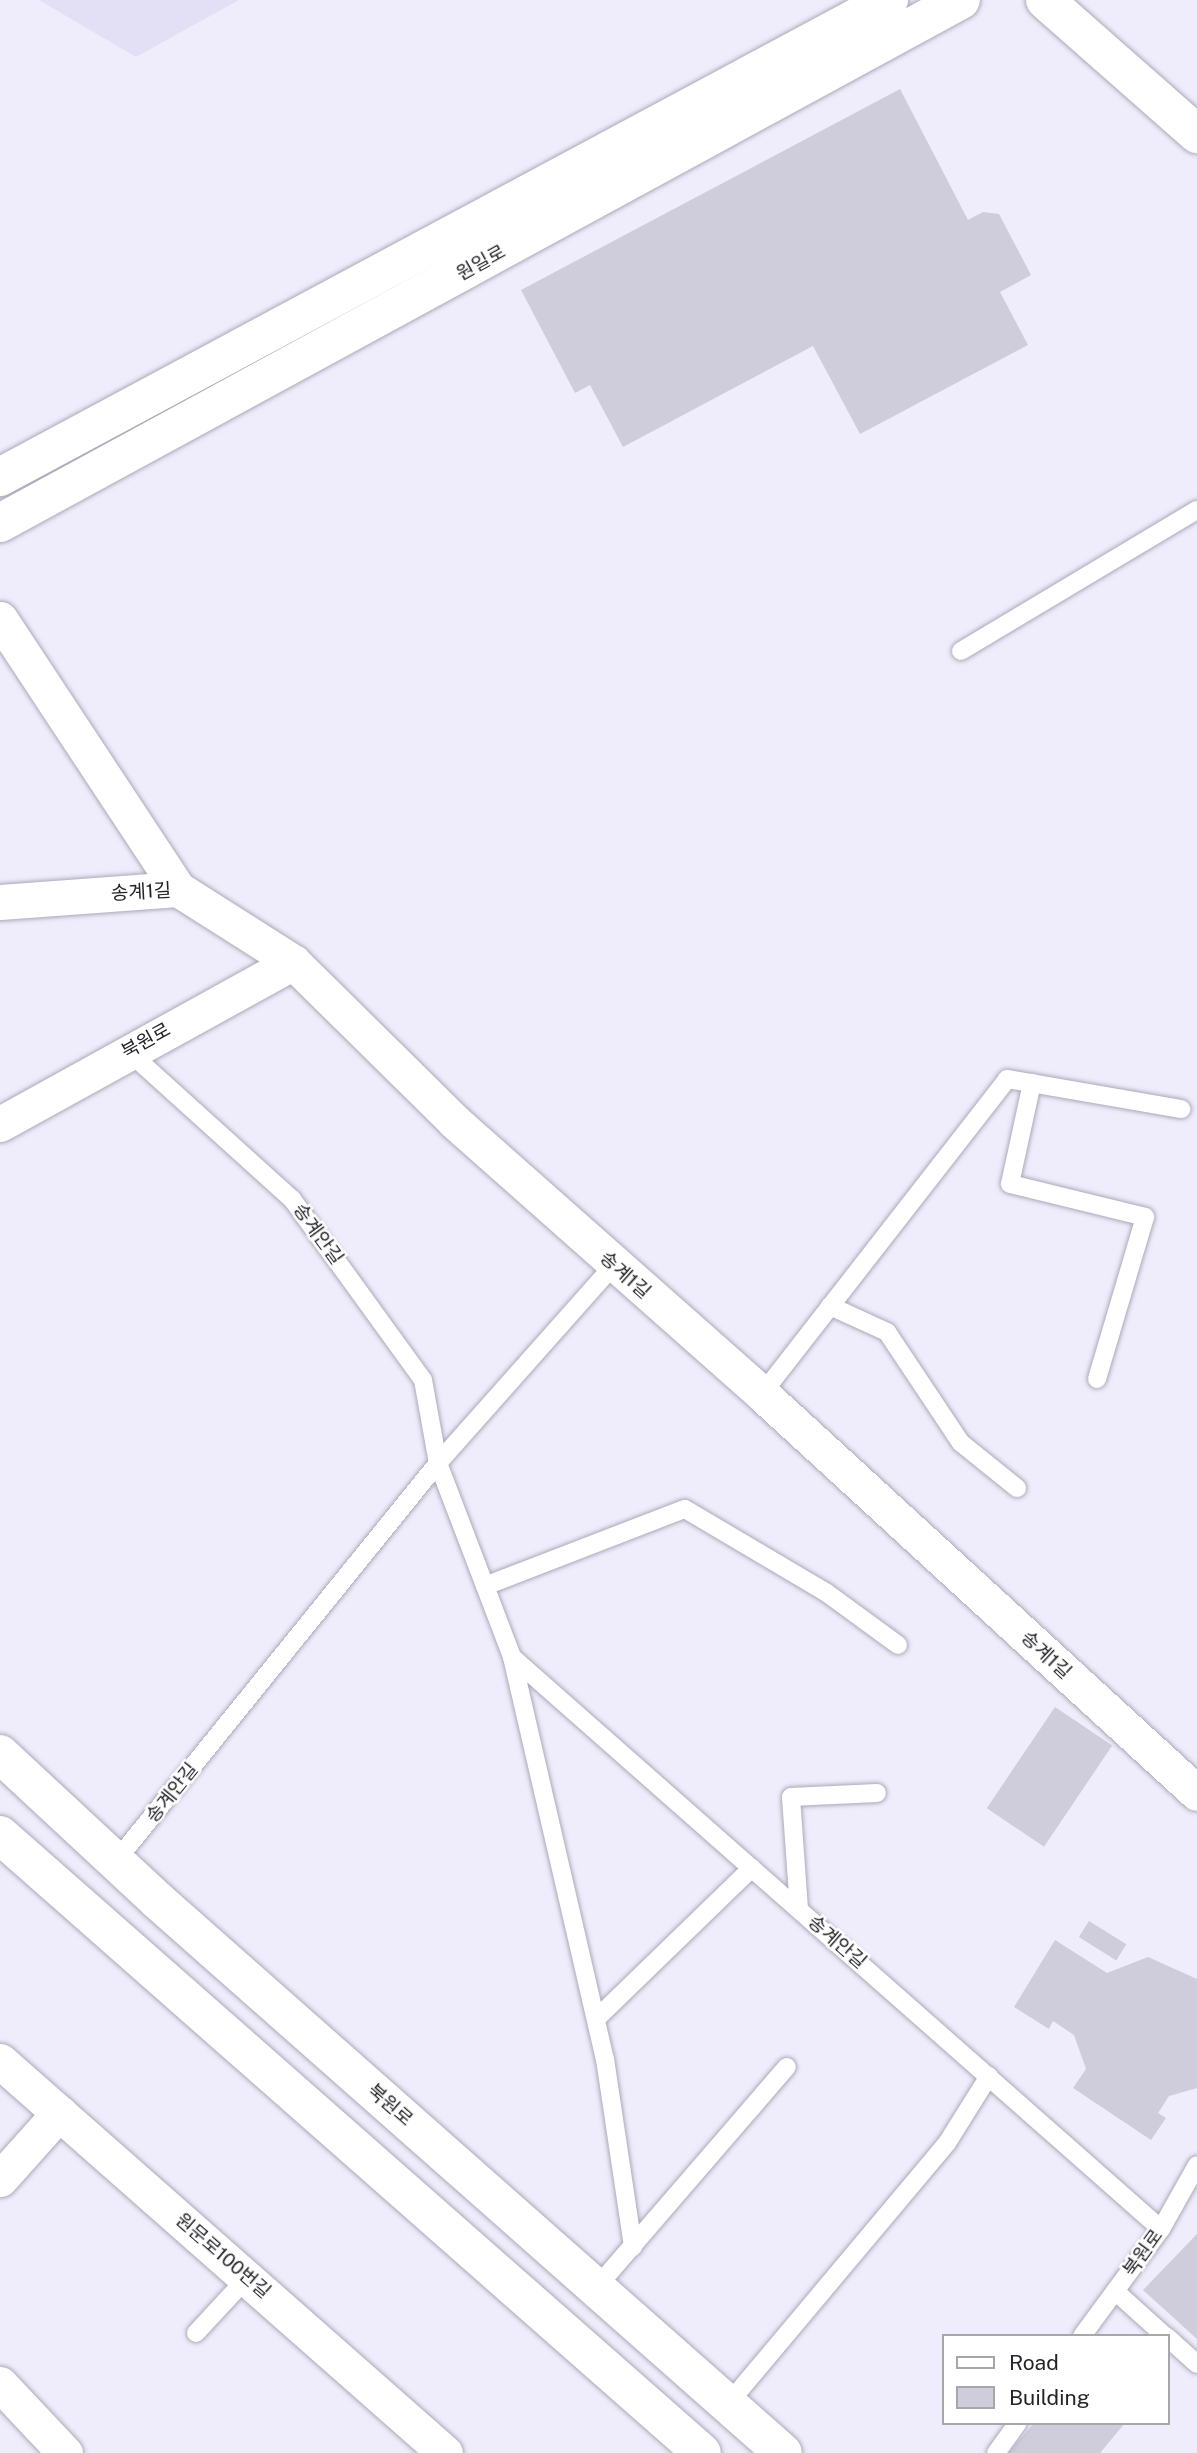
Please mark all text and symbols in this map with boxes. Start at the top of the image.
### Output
street label: 원일로 [453,240,509,286]
street label: 송계1길 [110,879,172,905]
street label: 북원로 [118,1018,174,1064]
street label: 송계안길 [288,1199,348,1269]
street label: 송계1길 [595,1246,655,1304]
street label: 송계1길 [1016,1626,1076,1684]
street label: 송계안길 [141,1759,203,1827]
street label: 송계안길 [803,1910,871,1974]
street label: 북원로 [363,2079,417,2131]
street label: 원문로100번길 [171,2209,275,2303]
street label: 북원로 [1118,2225,1168,2281]
legend [942,2334,1169,2425]
text: Road [1009,2350,1059,2375]
text: Building [1009,2385,1090,2410]

